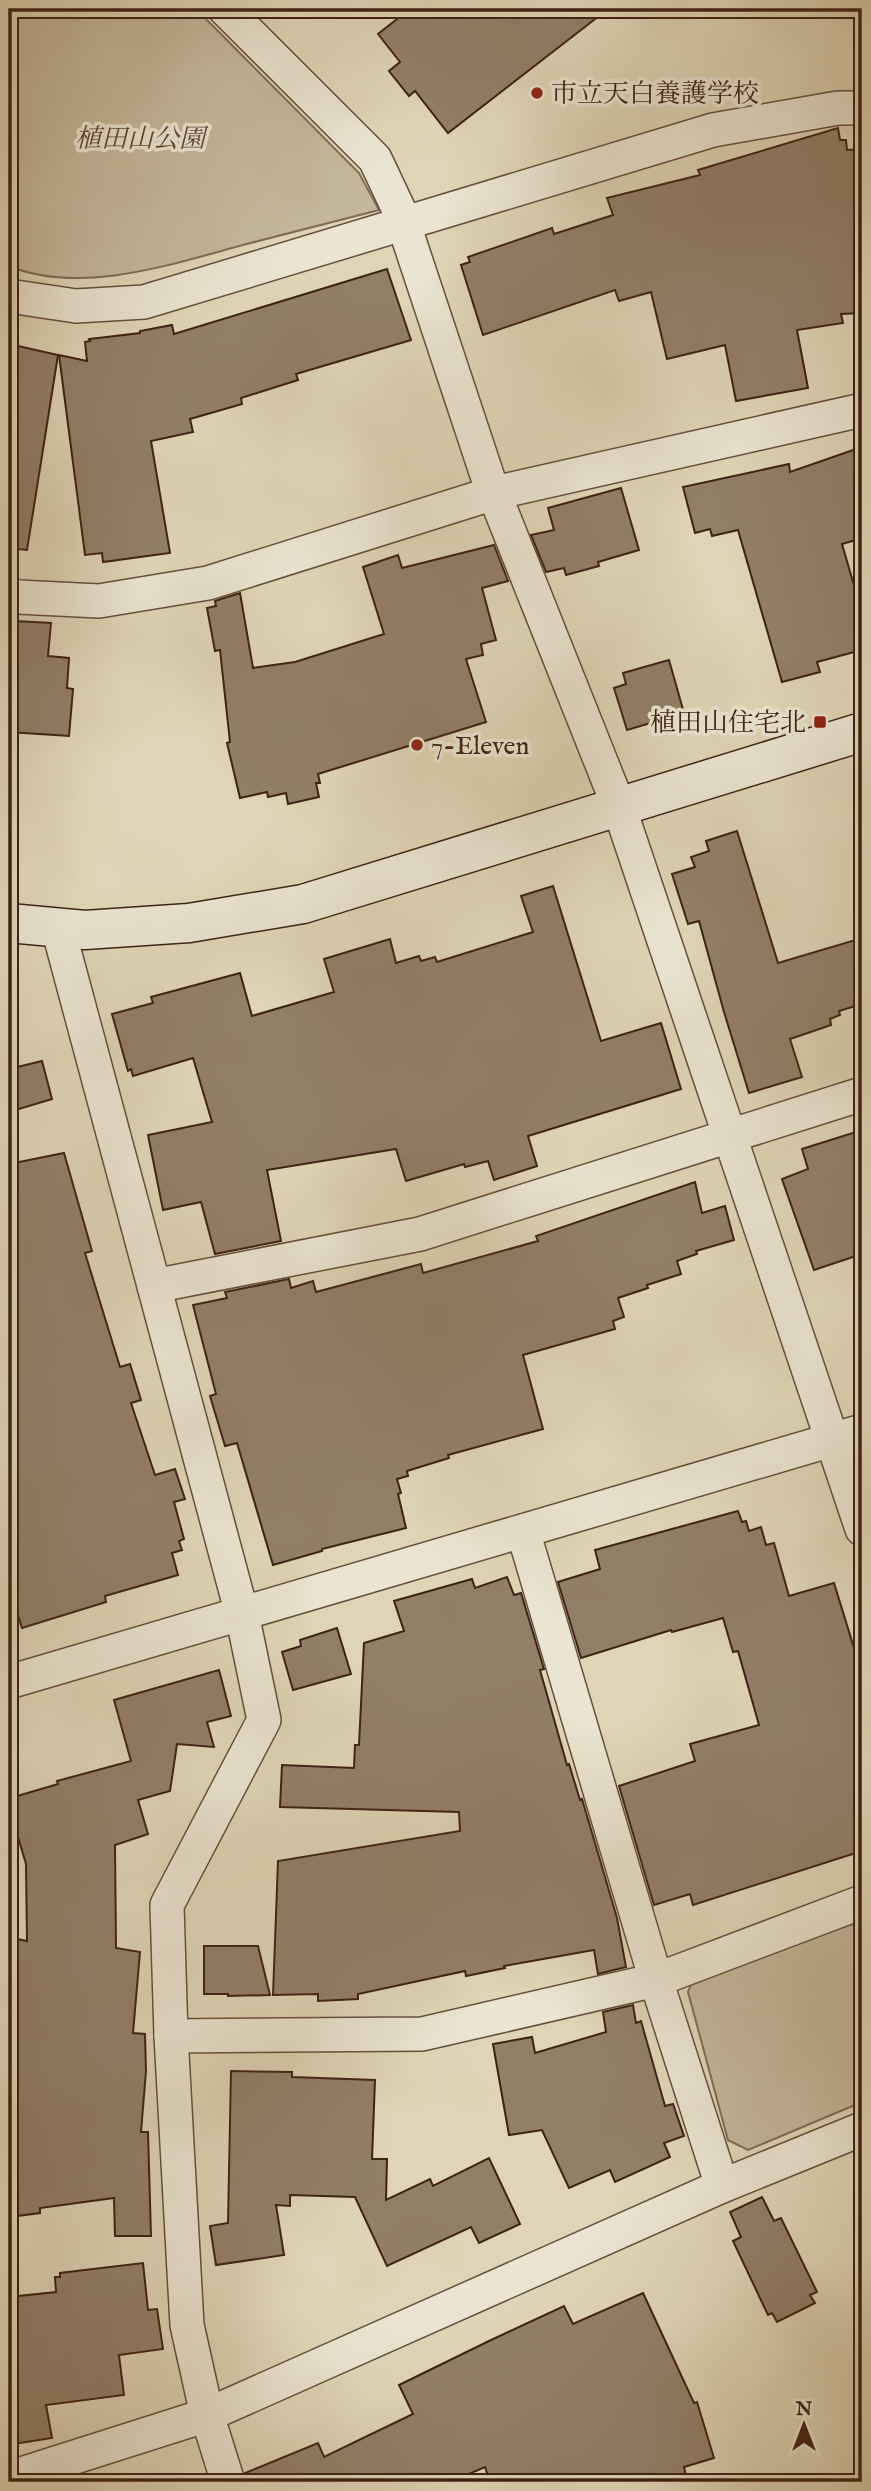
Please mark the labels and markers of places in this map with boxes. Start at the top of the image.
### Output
place label: 市立天白養護学校 [551,78,759,111]
marker: 市立天白養護学校 [529,85,545,101]
place label: 植田山住宅北 [650,707,806,740]
marker: 植田山住宅北 [812,714,828,730]
place label: 7-Eleven [431,730,530,763]
marker: 7-Eleven [409,737,425,753]

